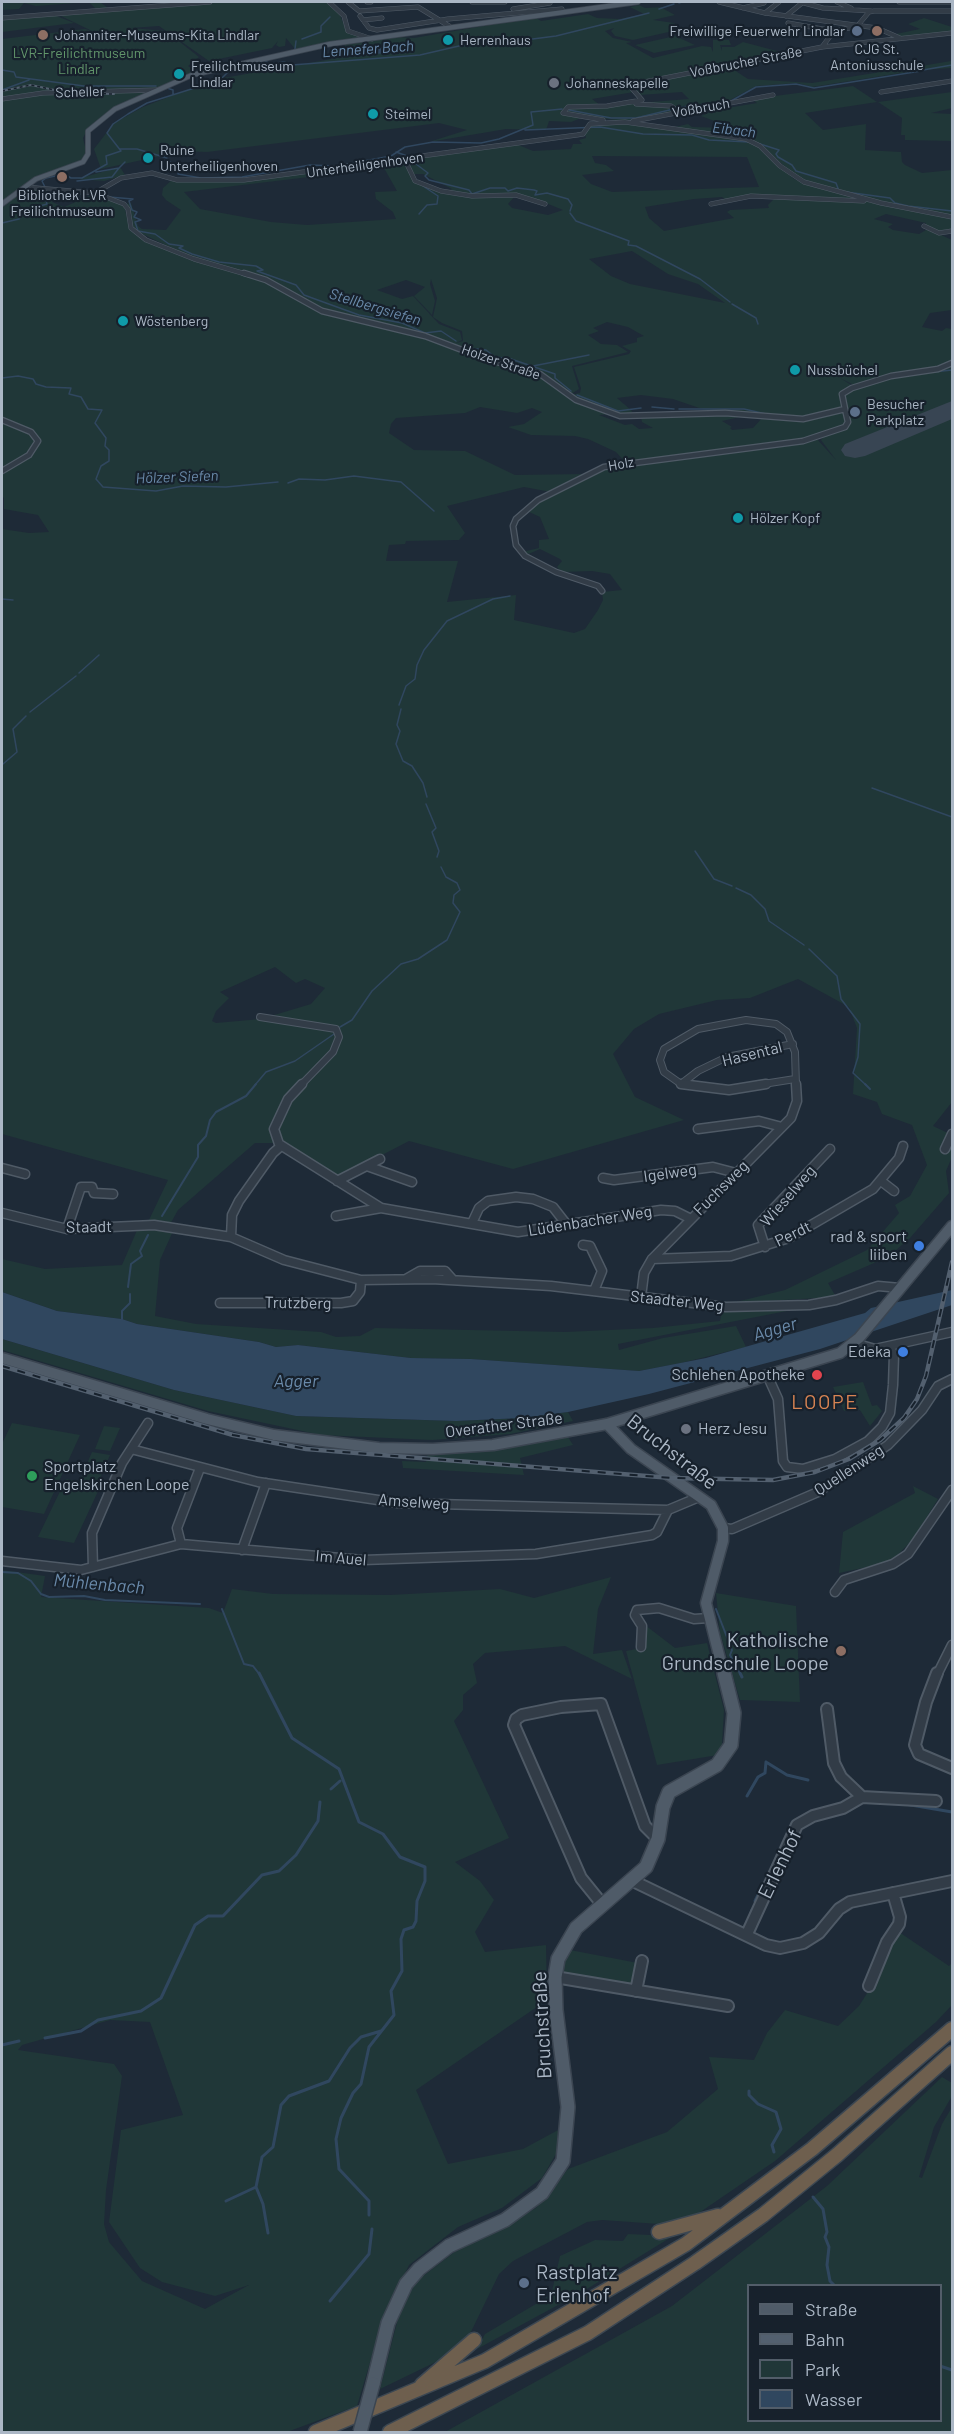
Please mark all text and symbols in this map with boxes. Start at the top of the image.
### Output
place label: Freiwillige Feuerwehr Lindlar [670,23,845,39]
marker: Freiwillige Feuerwehr Lindlar [850,24,864,38]
marker: CJG St. Antoniusschule [870,24,884,38]
place label: Johanniter-Museums-Kita Lindlar [55,27,259,43]
marker: Johanniter-Museums-Kita Lindlar [36,28,50,42]
place label: Herrenhaus [460,32,531,48]
marker: Herrenhaus [441,33,455,47]
water label: Lennefer Bach [322,37,414,61]
place label: CJG St. Antoniusschule [830,41,924,74]
street label: Voßbrucher Straße [688,43,804,81]
park label: LVR-Freilichtmuseum Lindlar [13,45,145,78]
place label: Freilichtmuseum Lindlar [191,58,294,90]
marker: Freilichtmuseum Lindlar [172,67,186,81]
place label: Johanneskapelle [566,75,669,91]
marker: Johanneskapelle [547,76,561,90]
street label: Scheller [55,83,105,101]
street label: Voßbruch [671,95,731,121]
place label: Steimel [385,106,431,122]
marker: Steimel [366,107,380,121]
water label: Eibach [711,118,757,142]
place label: Ruine Unterheiligenhoven [160,142,278,174]
street label: Unterheiligenhoven [305,148,425,182]
marker: Ruine Unterheiligenhoven [141,151,155,165]
marker: Bibliothek LVR Freilichtmuseum [55,170,69,184]
place label: Bibliothek LVR Freilichtmuseum [11,187,113,220]
water label: Stellbergsiefen [327,285,423,329]
place label: Wöstenberg [135,313,208,329]
marker: Wöstenberg [116,314,130,328]
street label: Holzer Straße [459,341,543,383]
place label: Nussbüchel [807,362,878,378]
marker: Nussbüchel [788,363,802,377]
place label: Besucher Parkplatz [867,396,925,428]
marker: Besucher Parkplatz [848,405,862,419]
street label: Holz [607,453,635,475]
water label: Hölzer Siefen [135,467,219,487]
place label: Hölzer Kopf [750,510,820,526]
marker: Hölzer Kopf [731,511,745,525]
street label: Hasental [720,1037,784,1071]
street label: Fuchsweg [689,1156,753,1220]
street label: Igelweg [642,1160,698,1186]
street label: Wieselweg [756,1161,820,1231]
street label: Lüdenbacher Weg [527,1202,653,1240]
street label: Staadt [66,1217,112,1237]
street label: Perdt [772,1217,814,1251]
place label: rad & sport liiben [830,1227,907,1265]
marker: rad & sport liiben [912,1239,926,1253]
street label: Staadter Weg [629,1287,725,1315]
street label: Trutzberg [264,1293,332,1313]
water label: Agger [751,1312,799,1346]
place label: Edeka [848,1342,891,1362]
marker: Edeka [896,1345,910,1359]
place label: Schlehen Apotheke [671,1365,805,1385]
marker: Schlehen Apotheke [810,1368,824,1382]
water label: Agger [274,1370,318,1392]
district label: LOOPE [791,1390,859,1414]
street label: Overather Straße [444,1408,564,1442]
street label: Bruchstraße [622,1409,722,1495]
place label: Herz Jesu [698,1419,767,1439]
marker: Herz Jesu [679,1422,693,1436]
street label: Quellenweg [811,1440,887,1500]
place label: Sportplatz Engelskirchen Loope [44,1457,190,1495]
marker: Sportplatz Engelskirchen Loope [25,1469,39,1483]
street label: Amselweg [378,1490,450,1514]
street label: Im Auel [315,1546,367,1570]
water label: Mühlenbach [52,1569,146,1599]
place label: Katholische Grundschule Loope [662,1628,829,1675]
marker: Katholische Grundschule Loope [834,1644,848,1658]
street label: Erlenhof [753,1826,807,1902]
street label: Bruchstraße [527,1971,557,2079]
place label: Rastplatz Erlenhof [536,2260,617,2307]
marker: Rastplatz Erlenhof [517,2276,531,2290]
legend [747,2284,942,2422]
text: Straße [805,2298,857,2320]
text: Bahn [805,2328,845,2350]
text: Park [805,2358,840,2380]
text: Wasser [805,2388,862,2410]

